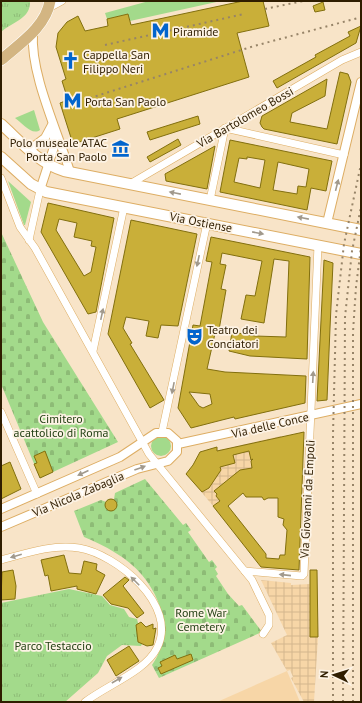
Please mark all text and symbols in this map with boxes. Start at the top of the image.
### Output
metro station icon: Piramide [150,21,170,41]
place label: Piramide [173,24,218,39]
place label: Cappella San Filippo Neri [83,47,150,76]
church icon: Cappella San Filippo Neri [60,51,80,71]
street label: Via Bartolomeo Bossi [193,83,296,151]
metro station icon: Porta San Paolo [62,91,82,111]
place label: Porta San Paolo [85,94,166,109]
place label: Polo museale ATAC Porta San Paolo [10,135,107,164]
museum icon: Polo museale ATAC Porta San Paolo [110,139,130,159]
one-way arrow [334,179,340,191]
one-way arrow [169,190,182,196]
street label: Via Ostiense [167,208,234,235]
one-way arrow [297,215,309,221]
one-way arrow [252,231,264,237]
one-way arrow [195,255,201,267]
one-way arrow [100,307,106,320]
place label: Teatro dei Conciatori [207,322,259,351]
theatre icon: Teatro dei Conciatori [184,326,204,346]
one-way arrow [310,370,316,383]
one-way arrow [169,382,175,394]
street label: Via delle Conce [229,409,310,441]
park label: Cimitero acattolico di Roma [14,411,108,440]
street label: Via Giovanni da Empoli [296,439,318,560]
one-way arrow [134,465,146,471]
street label: Via Nicola Zabaglia [29,468,126,520]
one-way arrow [77,471,89,477]
one-way arrow [10,553,22,559]
one-way arrow [278,571,291,578]
one-way arrow [130,576,140,585]
park label: Rome War Cemetery [175,605,227,634]
park label: Parco Testaccio [14,638,92,653]
north arrow [314,655,354,695]
text: N [317,670,331,678]
one-way arrow [111,677,123,684]

